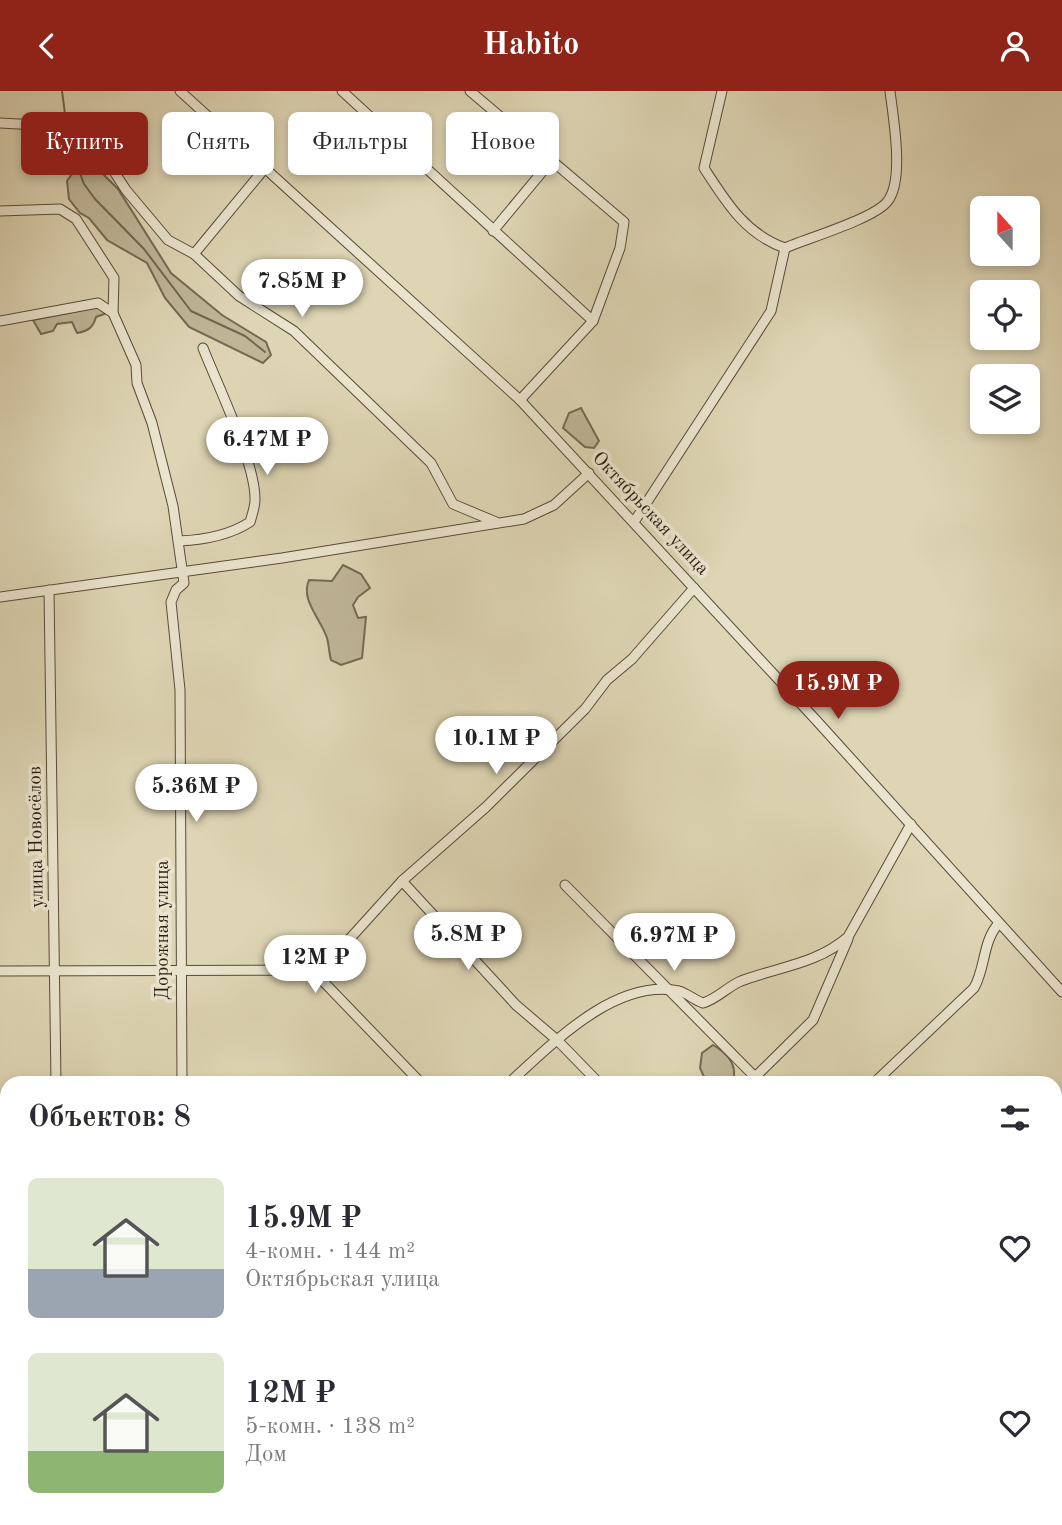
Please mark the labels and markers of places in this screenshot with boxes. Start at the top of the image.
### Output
pin: 7.85M ₽ [237,259,367,319]
pin: 6.47M ₽ [202,417,332,477]
pin: 15.9M ₽ [773,661,903,721]
pin: 10.1M ₽ [431,717,561,776]
pin: 5.36M ₽ [131,765,261,824]
pin: 5.8M ₽ [411,913,525,972]
pin: 6.97M ₽ [609,913,739,973]
pin: 12M ₽ [266,935,364,995]

